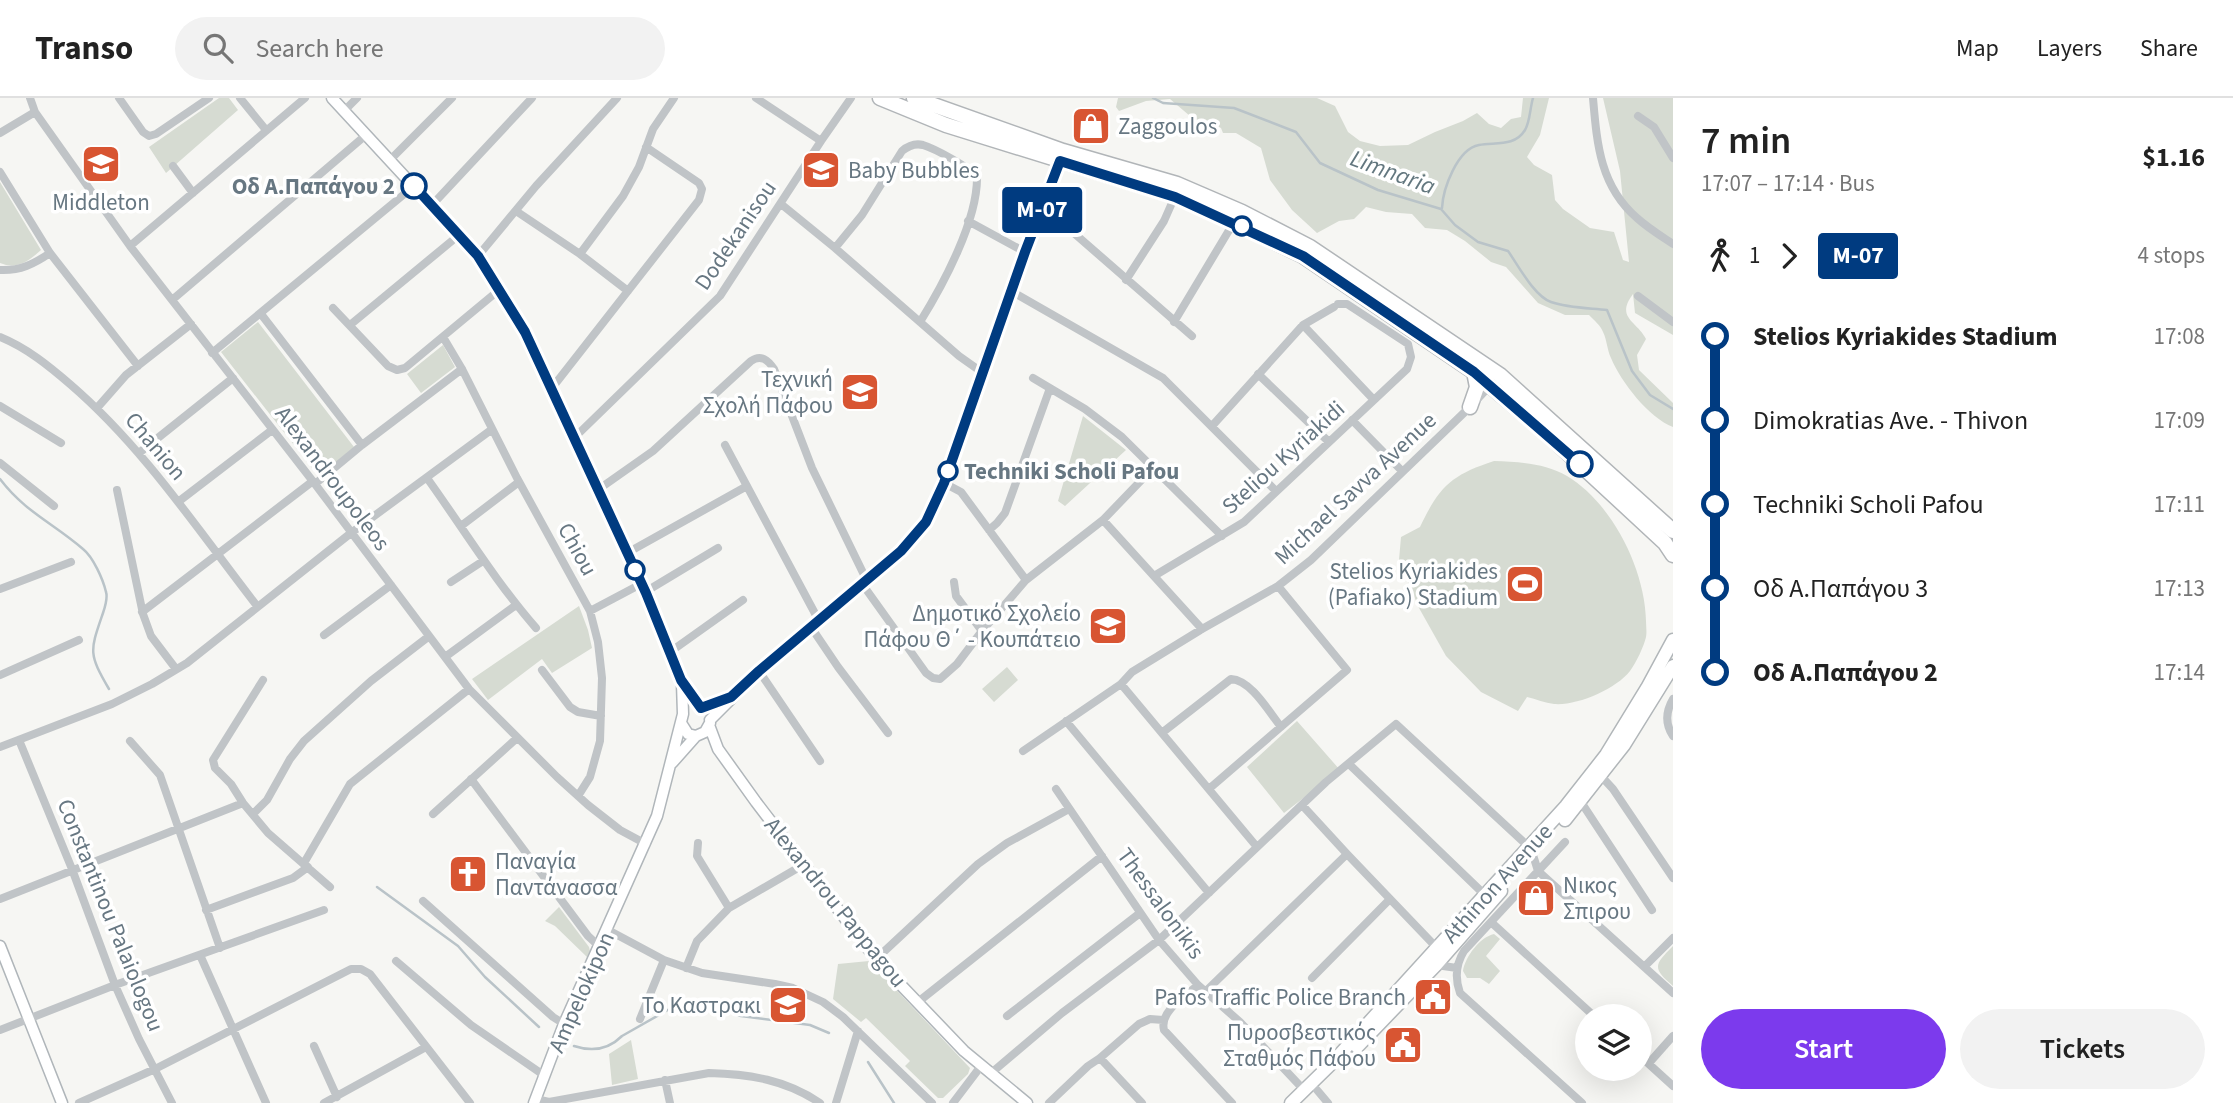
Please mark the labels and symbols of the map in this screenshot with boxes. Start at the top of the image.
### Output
shop icon: Zaggoulos [1070,105,1112,147]
place label: Zaggoulos [1118,110,1217,143]
water label: Limnaria [1345,141,1440,204]
school or university icon: Middleton [80,143,122,185]
school or university icon: Baby Bubbles [800,149,842,191]
place label: Baby Bubbles [848,154,979,187]
place label: Οδ Α.Παπάγου 2 [232,170,395,203]
marker: Οδ Α.Παπάγου 2 [401,173,427,199]
street label: Dodekanisou [686,174,784,297]
place label: Middleton [52,186,150,219]
line badge: M-07 [993,187,1091,233]
unlabelled marker [1232,216,1252,236]
place label: Τεχνική Σχολή Πάφου [703,363,833,422]
school or university icon: Τεχνική Σχολή Πάφου [839,371,881,413]
street label: Steliou Kyriakidi [1214,393,1352,522]
street label: Alexandroupoleos [267,399,398,558]
street label: Michael Savva Avenue [1267,404,1444,572]
street label: Chanion [117,405,194,488]
unlabelled marker [1567,451,1593,477]
place label: Techniki Scholi Pafou [964,455,1179,488]
marker: Techniki Scholi Pafou [938,461,958,481]
street label: Chiou [549,517,606,582]
place label: Stelios Kyriakides (Pafiako) Stadium [1328,555,1498,614]
unlabelled marker [625,560,645,580]
sports icon: Stelios Kyriakides (Pafiako) Stadium [1504,563,1546,605]
place label: Δημοτικό Σχολείο Πάφου Θ΄ - Κουπάτειο [863,597,1081,656]
school or university icon: Δημοτικό Σχολείο Πάφου Θ΄ - Κουπάτειο [1087,605,1129,647]
street label: Constantinou Palaiologou [49,794,172,1036]
street label: Alexandrou Pappagou [757,810,915,995]
street label: Athinon Avenue [1435,816,1560,951]
street label: Thessalonikis [1109,841,1212,966]
place label: Παναγία Παντάνασσα [495,845,618,904]
church icon: Παναγία Παντάνασσα [447,853,489,895]
place label: Νικος Σπιρου [1563,869,1631,928]
shop icon: Νικος Σπιρου [1515,877,1557,919]
street label: Ampelokipon [540,927,623,1058]
public building icon: Pafos Traffic Police Branch [1412,976,1454,1018]
place label: Pafos Traffic Police Branch [1154,981,1406,1014]
school or university icon: Το Καστρακι [767,984,809,1026]
place label: Το Καστρακι [642,989,761,1022]
place label: Πυροσβεστικός Σταθμός Πάφου [1223,1016,1376,1075]
public building icon: Πυροσβεστικός Σταθμός Πάφου [1382,1024,1424,1066]

